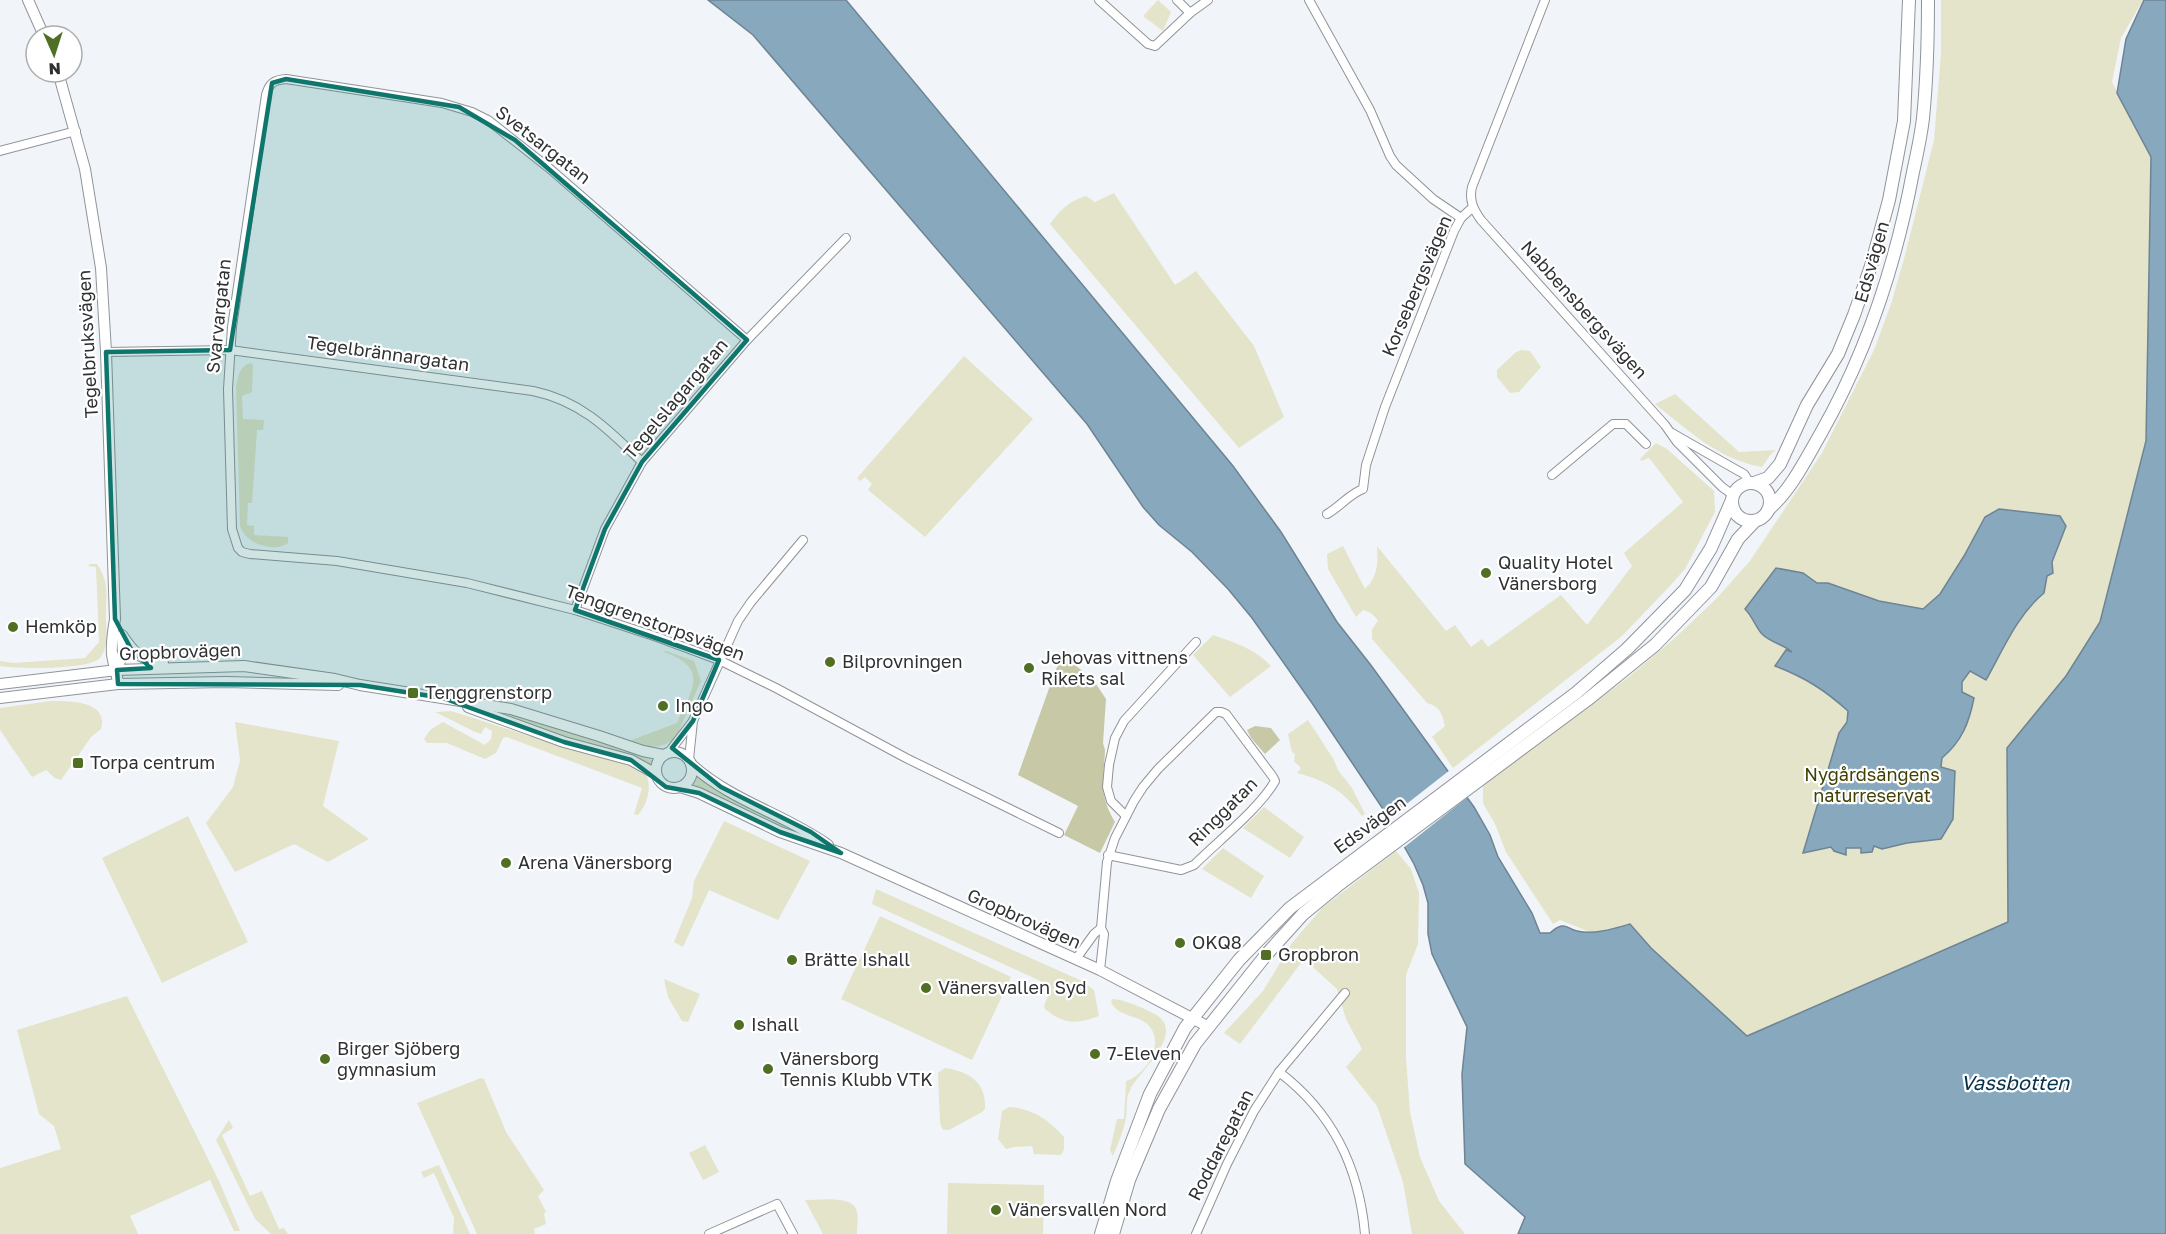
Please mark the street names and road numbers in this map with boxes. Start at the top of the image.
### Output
street label: Svetsargatan [492,100,596,188]
street label: Korsebergsvägen [1376,212,1456,360]
street label: Edsvägen [1849,218,1893,305]
street label: Nabbensbergsvägen [1517,236,1653,383]
street label: Svarvargatan [201,258,235,374]
street label: Tegelbruksvägen [72,269,102,419]
street label: Tegelbrännargatan [305,331,471,375]
street label: Tegelslagargatan [618,334,732,463]
street label: Tenggrenstorpsvägen [563,579,748,665]
street label: Gropbrovägen [119,638,241,664]
street label: Ringgatan [1183,772,1261,850]
street label: Edsvägen [1329,791,1410,858]
street label: Gropbrovägen [964,883,1085,953]
street label: Roddaregatan [1183,1085,1258,1204]

